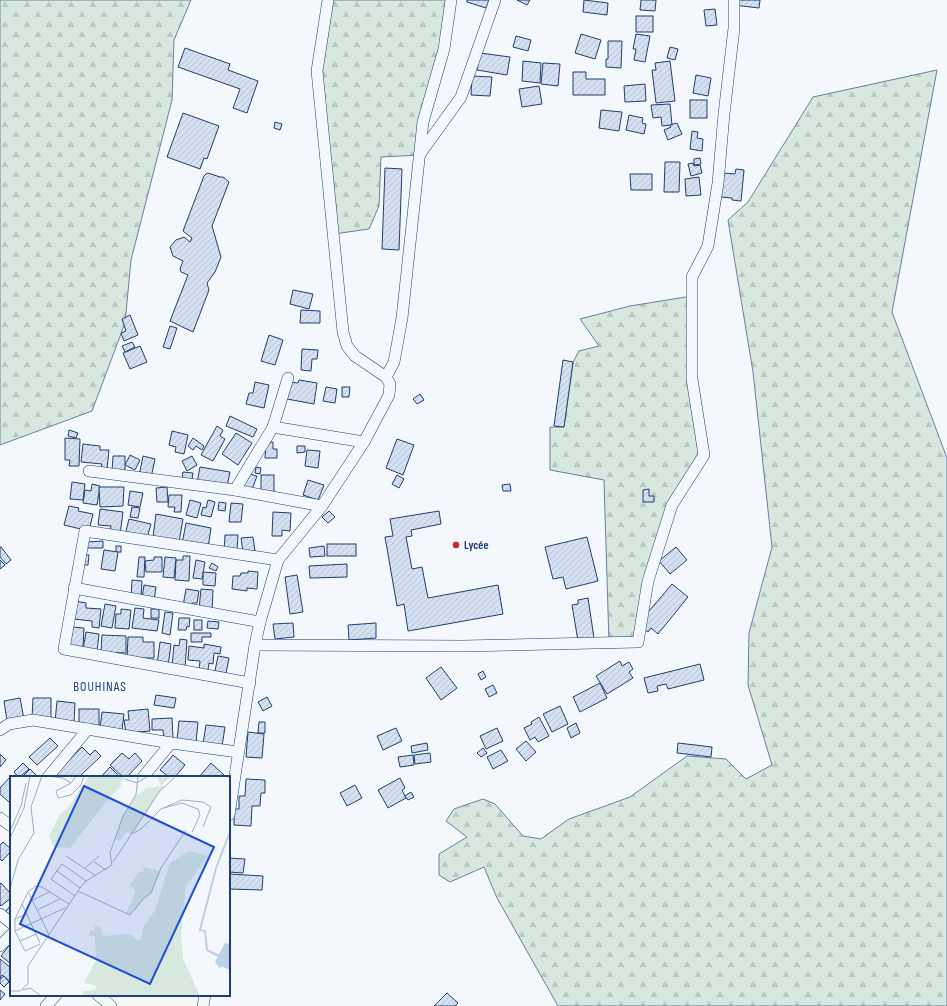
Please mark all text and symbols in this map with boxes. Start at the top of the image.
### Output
place label: Lycée [464,538,489,553]
marker: Lycée [451,540,461,550]
district label: BOUHINAS [73,679,127,695]
inset map [10,776,230,996]

